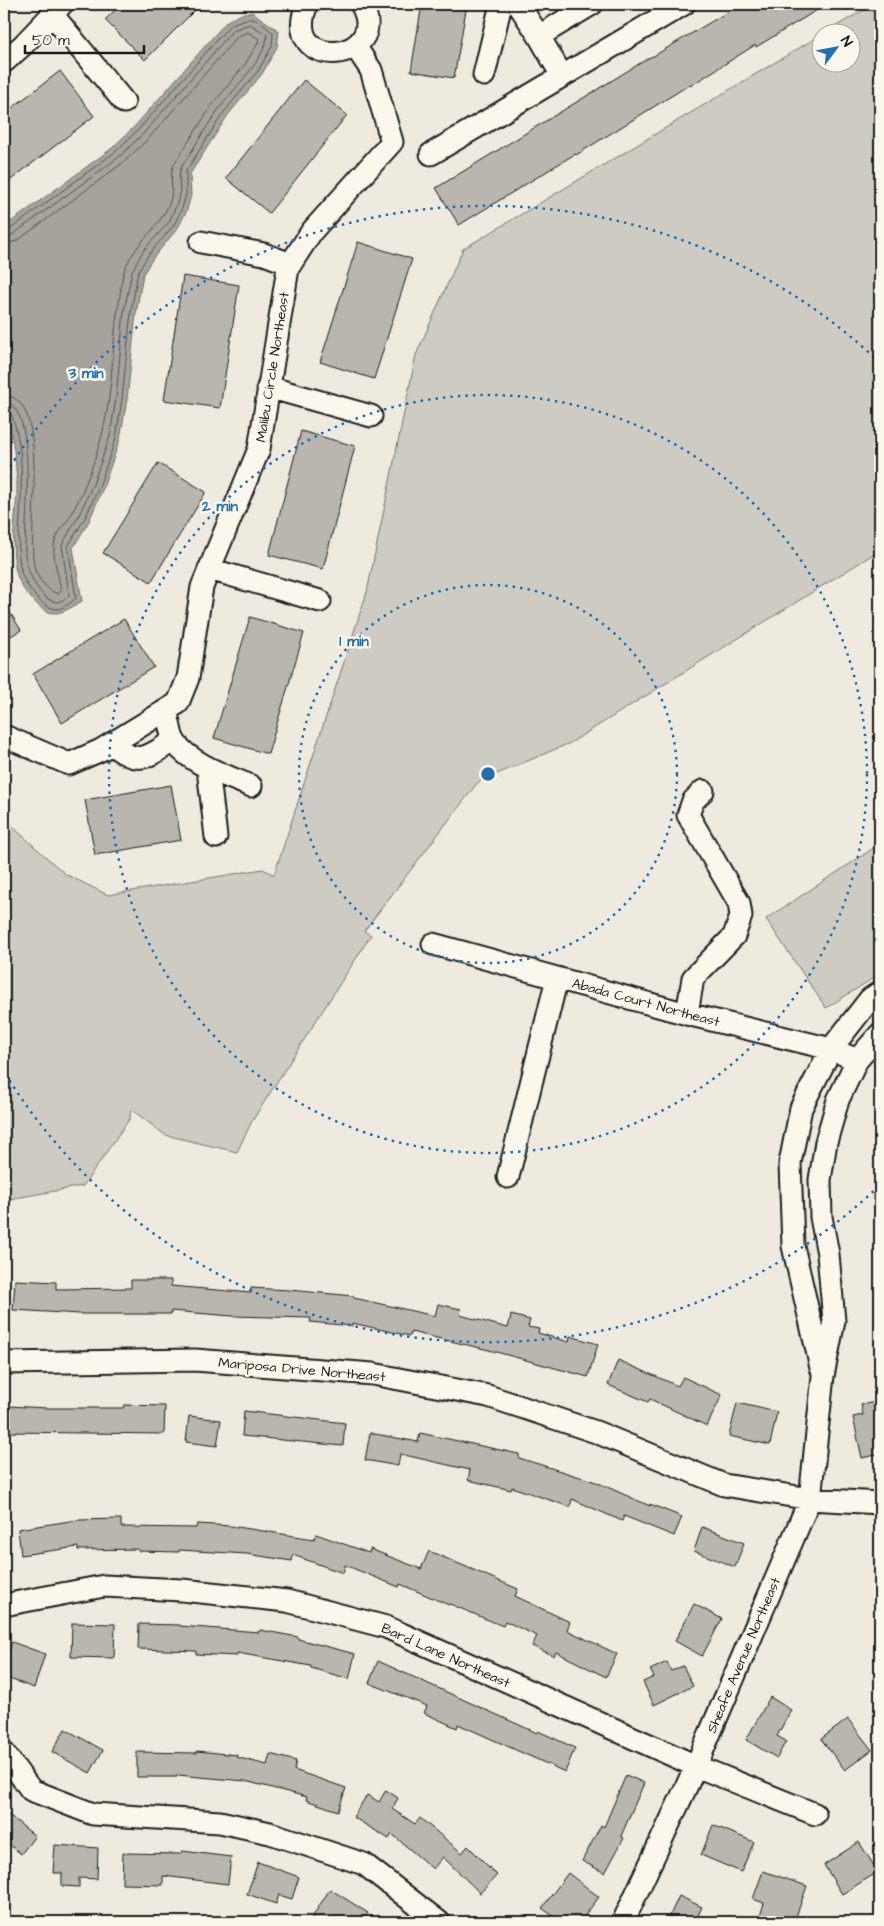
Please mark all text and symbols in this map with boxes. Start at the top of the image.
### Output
scale bar [25,22,144,54]
north arrow [812,22,862,72]
text: 50 m [32,30,70,51]
text: N [835,33,857,51]
street label: Malibu Circle Northeast [251,290,295,444]
text: 3 min [67,363,104,384]
text: 2 min [201,496,239,517]
text: 1 min [339,631,369,652]
centre of rings [479,765,497,783]
street label: Abada Court Northeast [570,974,722,1032]
street label: Mariposa Drive Northeast [218,1353,387,1387]
street label: Sheafe Avenue Northeast [702,1574,786,1736]
street label: Bard Lane Northeast [378,1619,513,1693]

